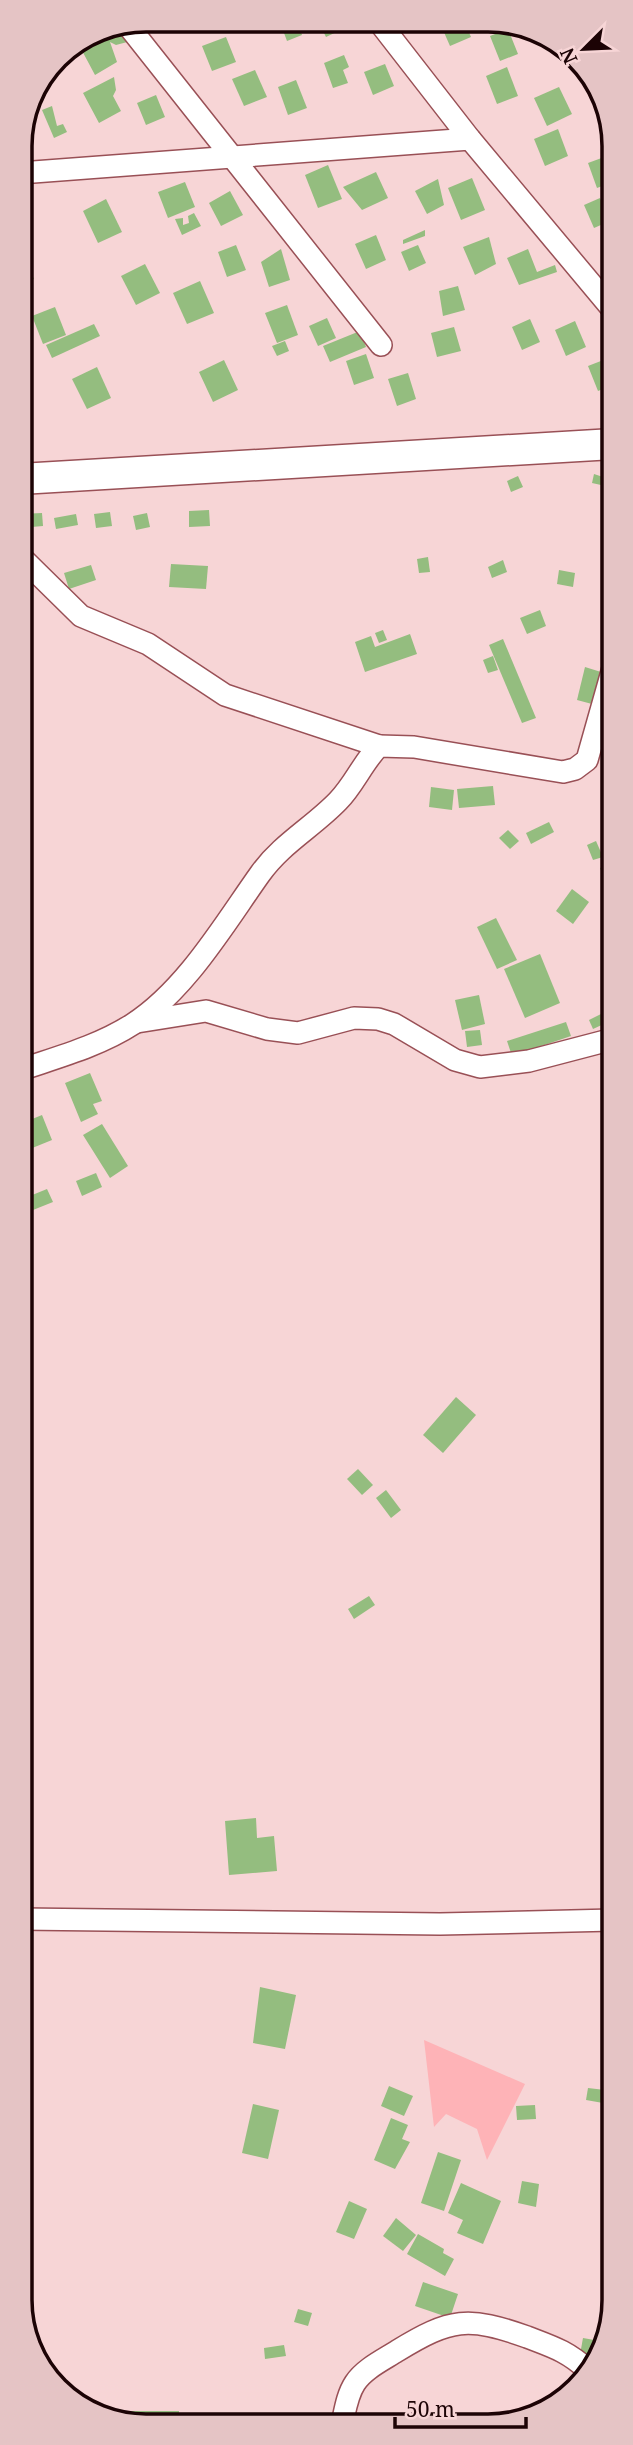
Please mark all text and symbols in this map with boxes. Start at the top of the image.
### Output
north arrow [549,14,619,84]
text: N [554,44,583,68]
scale bar [395,2386,526,2430]
text: 50 m [406,2395,455,2423]

